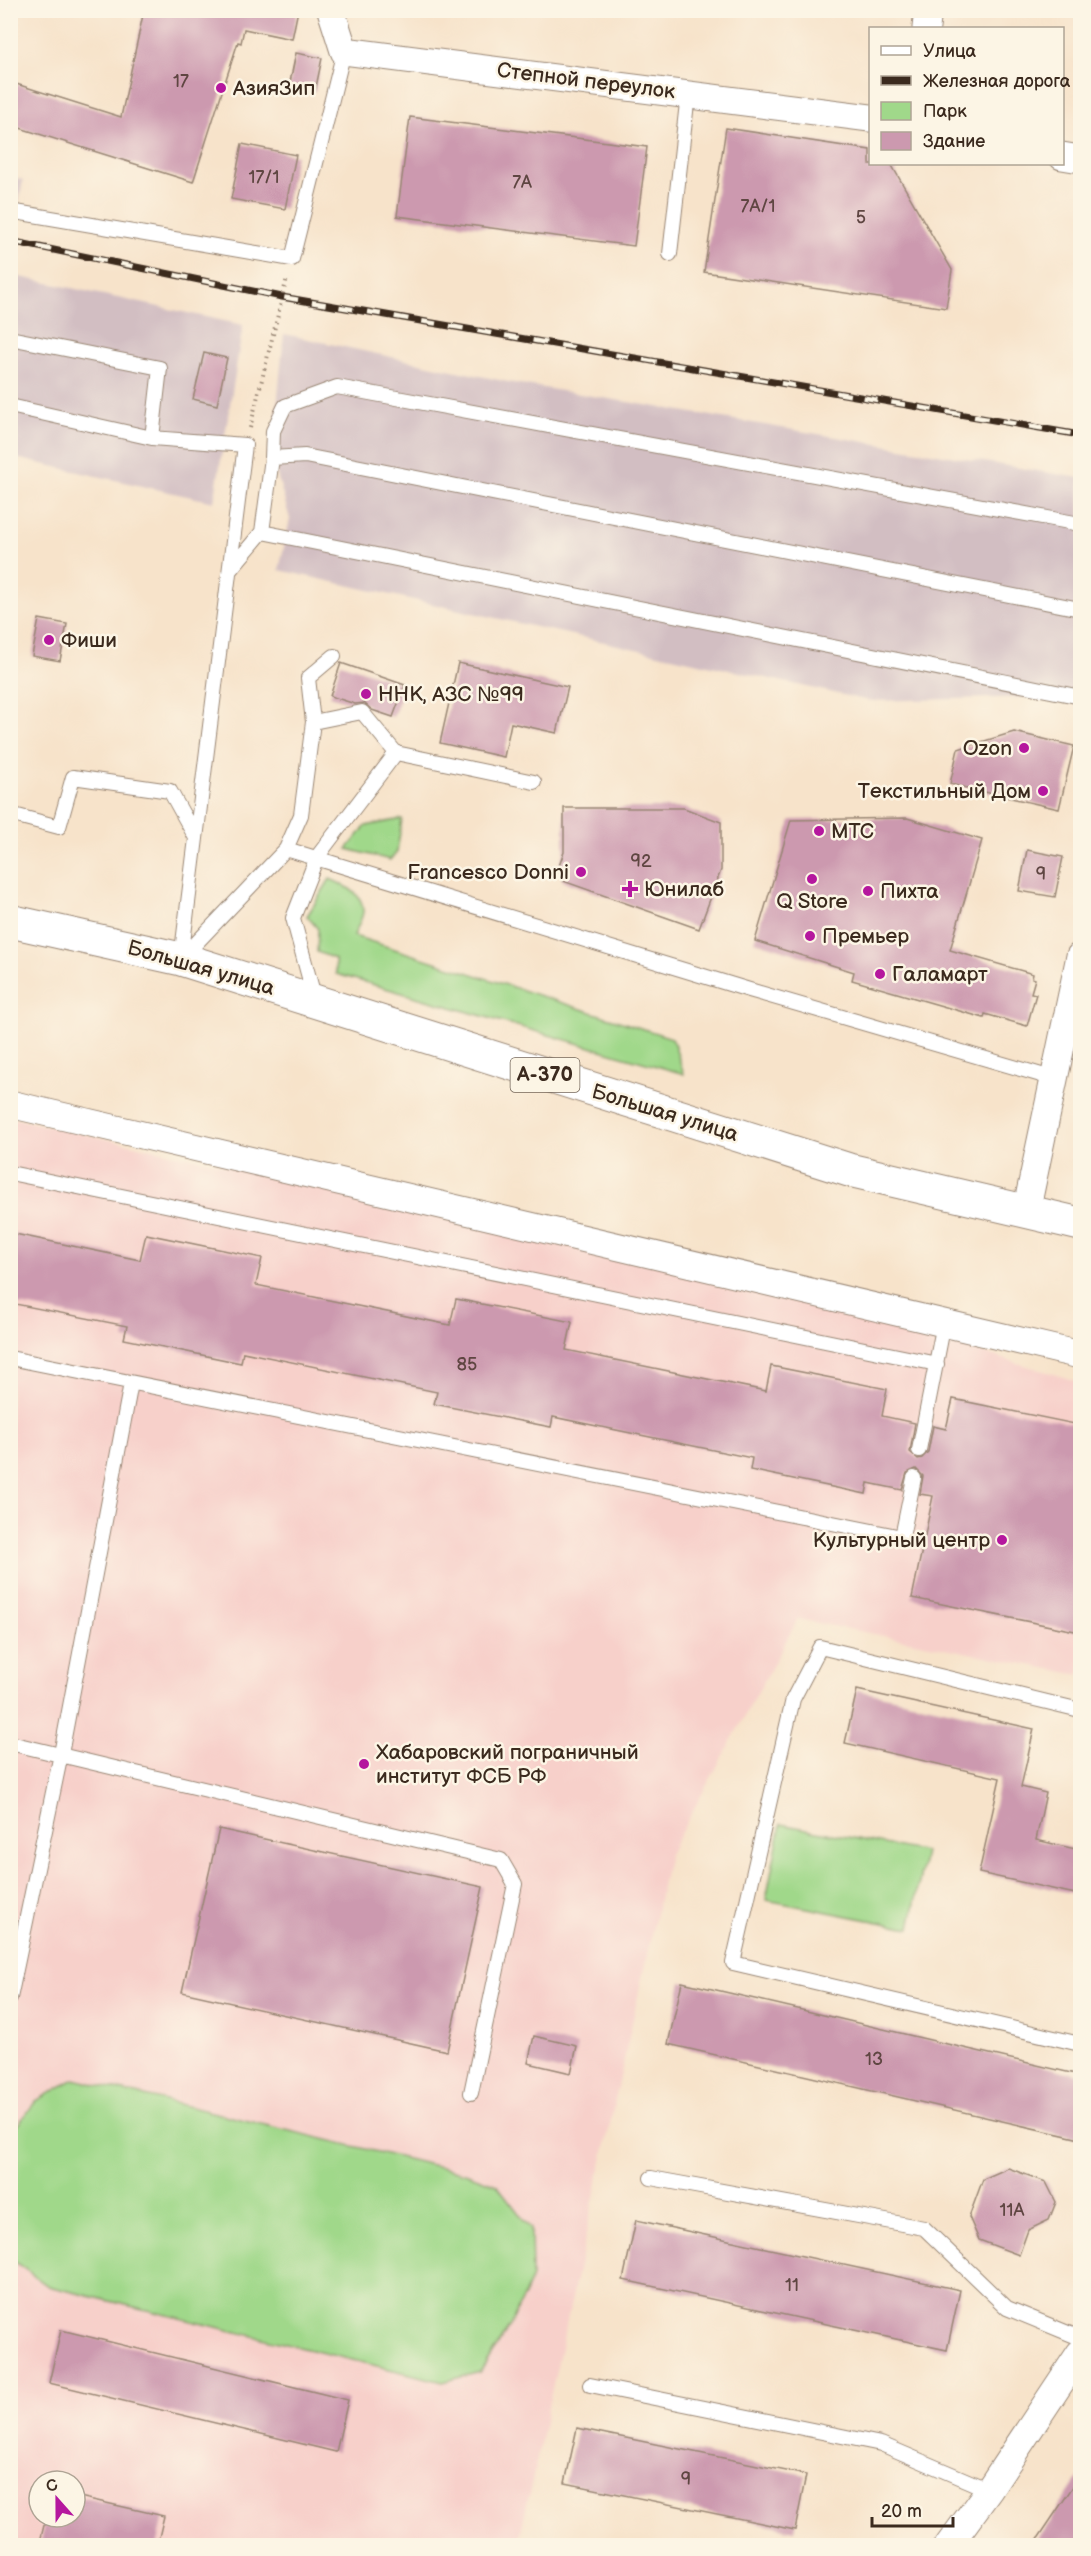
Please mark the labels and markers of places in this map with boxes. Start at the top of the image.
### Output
place label: АзияЗип [232,76,315,101]
marker: АзияЗип [214,81,228,95]
place label: Фиши [61,628,117,653]
marker: Фиши [42,633,56,647]
place label: ННК, АЗС №99 [378,682,524,707]
marker: ННК, АЗС №99 [359,687,373,701]
place label: Ozon [963,736,1012,761]
marker: Ozon [1017,741,1031,755]
place label: Текстильный Дом [858,779,1031,804]
marker: Текстильный Дом [1036,784,1050,798]
place label: МТС [831,819,874,844]
marker: МТС [812,824,826,838]
place label: Francesco Donni [407,860,569,885]
marker: Francesco Donni [574,865,588,879]
marker: Q Store [805,872,819,886]
place label: Юнилаб [644,877,724,902]
place label: Пихта [880,879,939,904]
marker: Юнилаб [621,880,639,898]
marker: Пихта [861,884,875,898]
place label: Q Store [776,889,848,914]
place label: Премьер [822,924,909,949]
marker: Премьер [803,929,817,943]
place label: Галамарт [892,962,988,987]
marker: Галамарт [873,967,887,981]
place label: Культурный центр [813,1528,990,1553]
marker: Культурный центр [995,1533,1009,1547]
place label: Хабаровский пограничный институт ФСБ РФ [376,1740,639,1789]
marker: Хабаровский пограничный институт ФСБ РФ [357,1757,371,1771]

